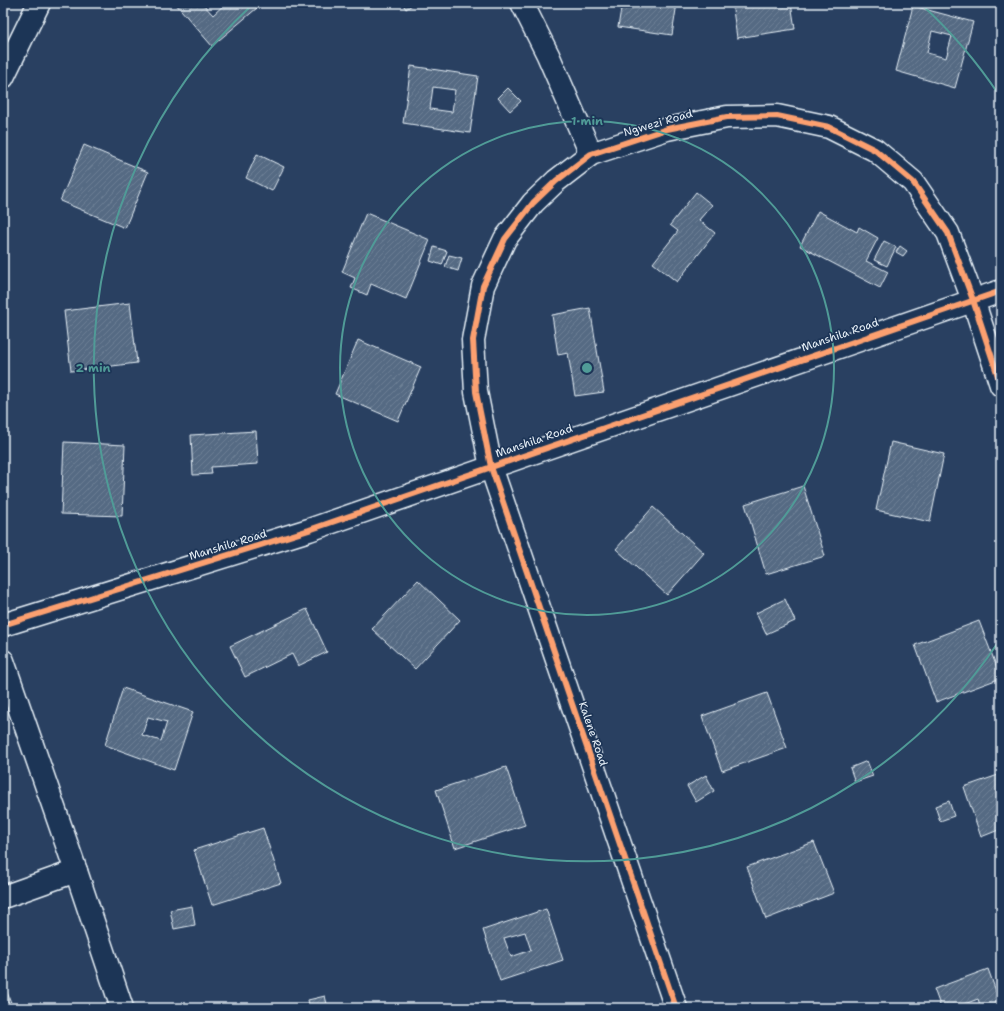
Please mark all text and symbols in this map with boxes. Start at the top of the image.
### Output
street label: Ngwezi Road [622,106,694,140]
text: 1 min [571,113,603,129]
street label: Manshila Road [799,315,881,355]
text: 2 min [76,360,111,376]
centre of rings [580,361,594,375]
street label: Manshila Road [493,421,575,461]
street label: Manshila Road [187,526,269,564]
street label: Kalene Road [575,700,611,768]

